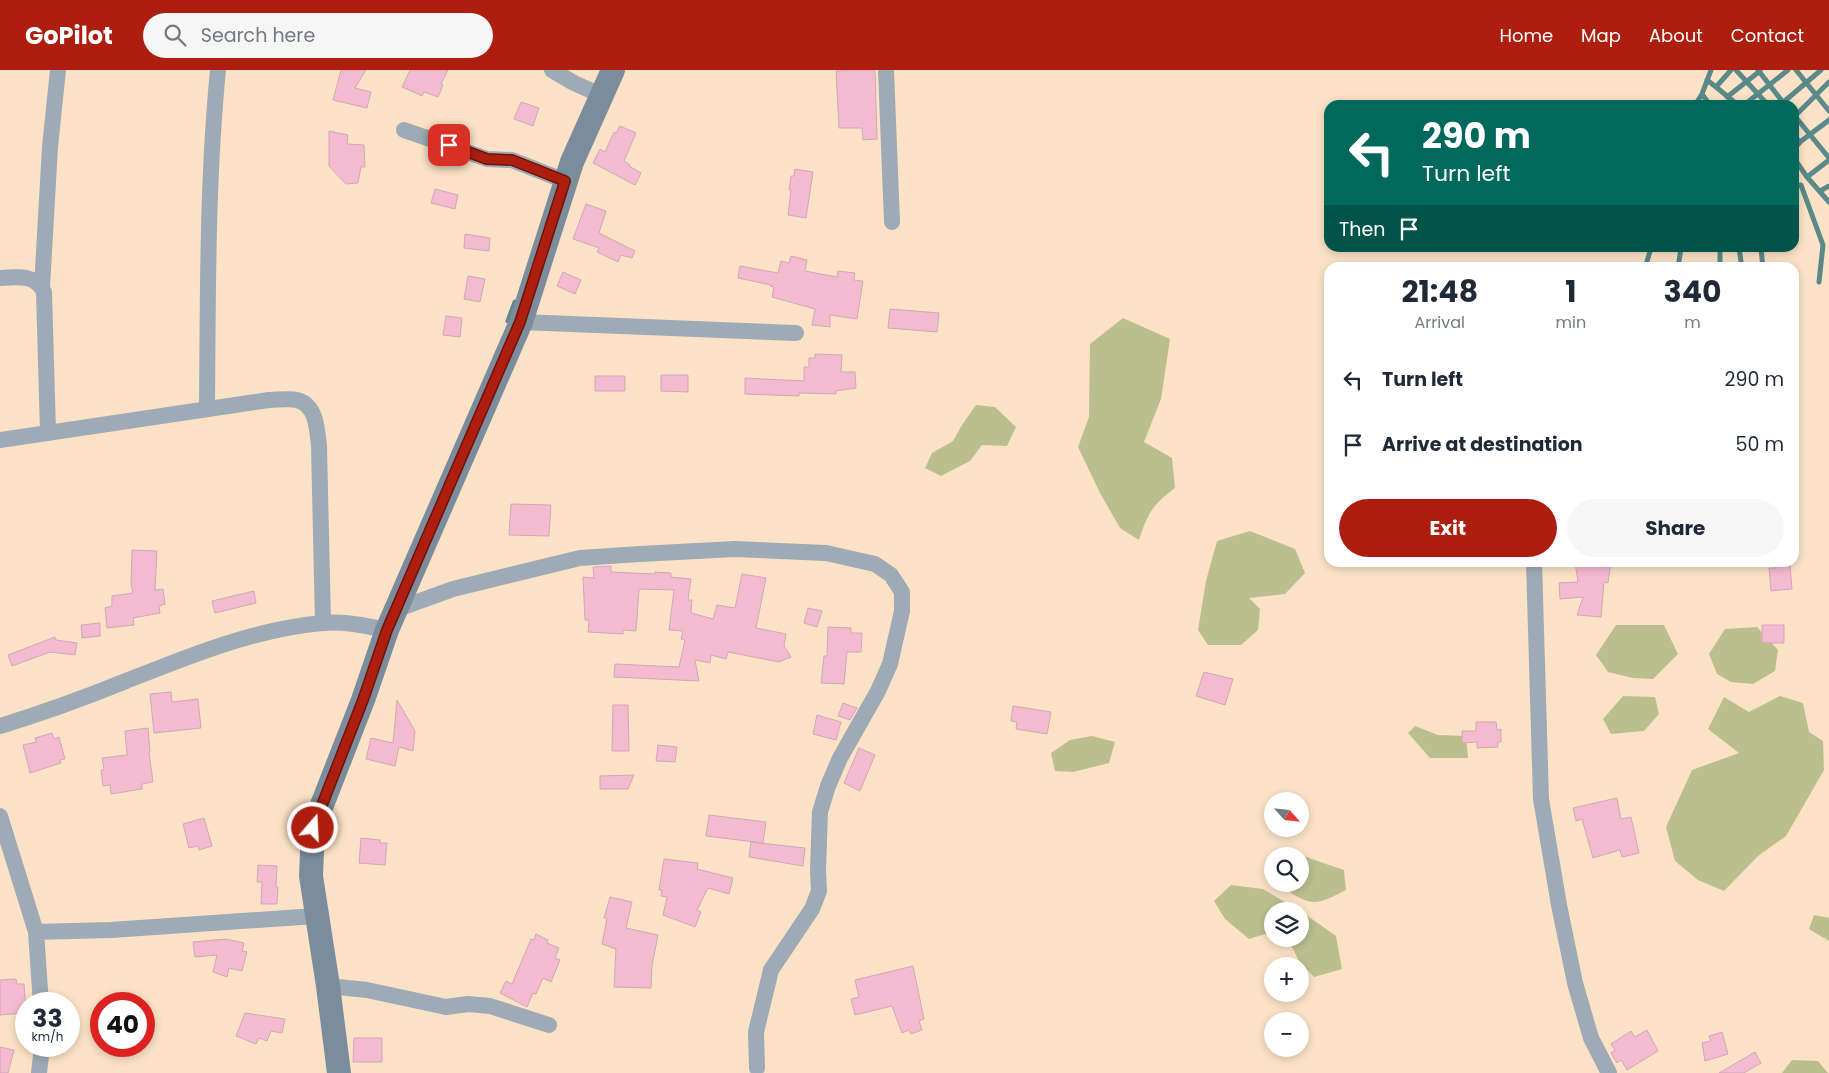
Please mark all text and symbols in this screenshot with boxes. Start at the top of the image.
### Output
search box [143,13,493,58]
text: GoPilot [25,19,113,52]
icon: search [161,21,189,49]
text: Search here [201,22,315,49]
text: Home [1499,23,1553,48]
text: Map [1581,23,1621,48]
text: About [1649,23,1703,48]
text: Contact [1731,23,1804,48]
text: 290 m [1422,111,1531,160]
icon: left [1339,120,1404,185]
pin [428,124,470,166]
icon: arrive [435,131,463,159]
text: Turn left [1422,158,1510,189]
icon: arrive [1395,215,1423,243]
text: Then [1339,216,1385,243]
text: 21:48 [1401,270,1478,313]
text: 1 [1565,270,1576,313]
text: 340 [1664,270,1722,313]
text: Arrival [1415,311,1465,334]
text: min [1556,311,1586,334]
text: m [1684,311,1701,334]
icon: left [1339,366,1367,394]
text: Turn left [1382,366,1463,393]
text: 290 m [1725,366,1784,393]
icon: arrive [1339,431,1367,459]
text: Arrive at destination [1382,431,1583,458]
text: 50 m [1735,431,1784,458]
button: Exit [1339,499,1557,557]
button: Share [1567,499,1784,557]
north arrow [1264,792,1309,838]
map controls [1264,792,1309,1057]
position arrow [286,801,338,853]
button: search [1264,847,1309,892]
button: layers [1264,902,1309,947]
button: + [1264,957,1309,1002]
speed limit sign: 40 [90,992,155,1057]
text: 33 [32,1001,63,1036]
button: − [1264,1012,1309,1057]
text: km/h [32,1028,63,1045]

